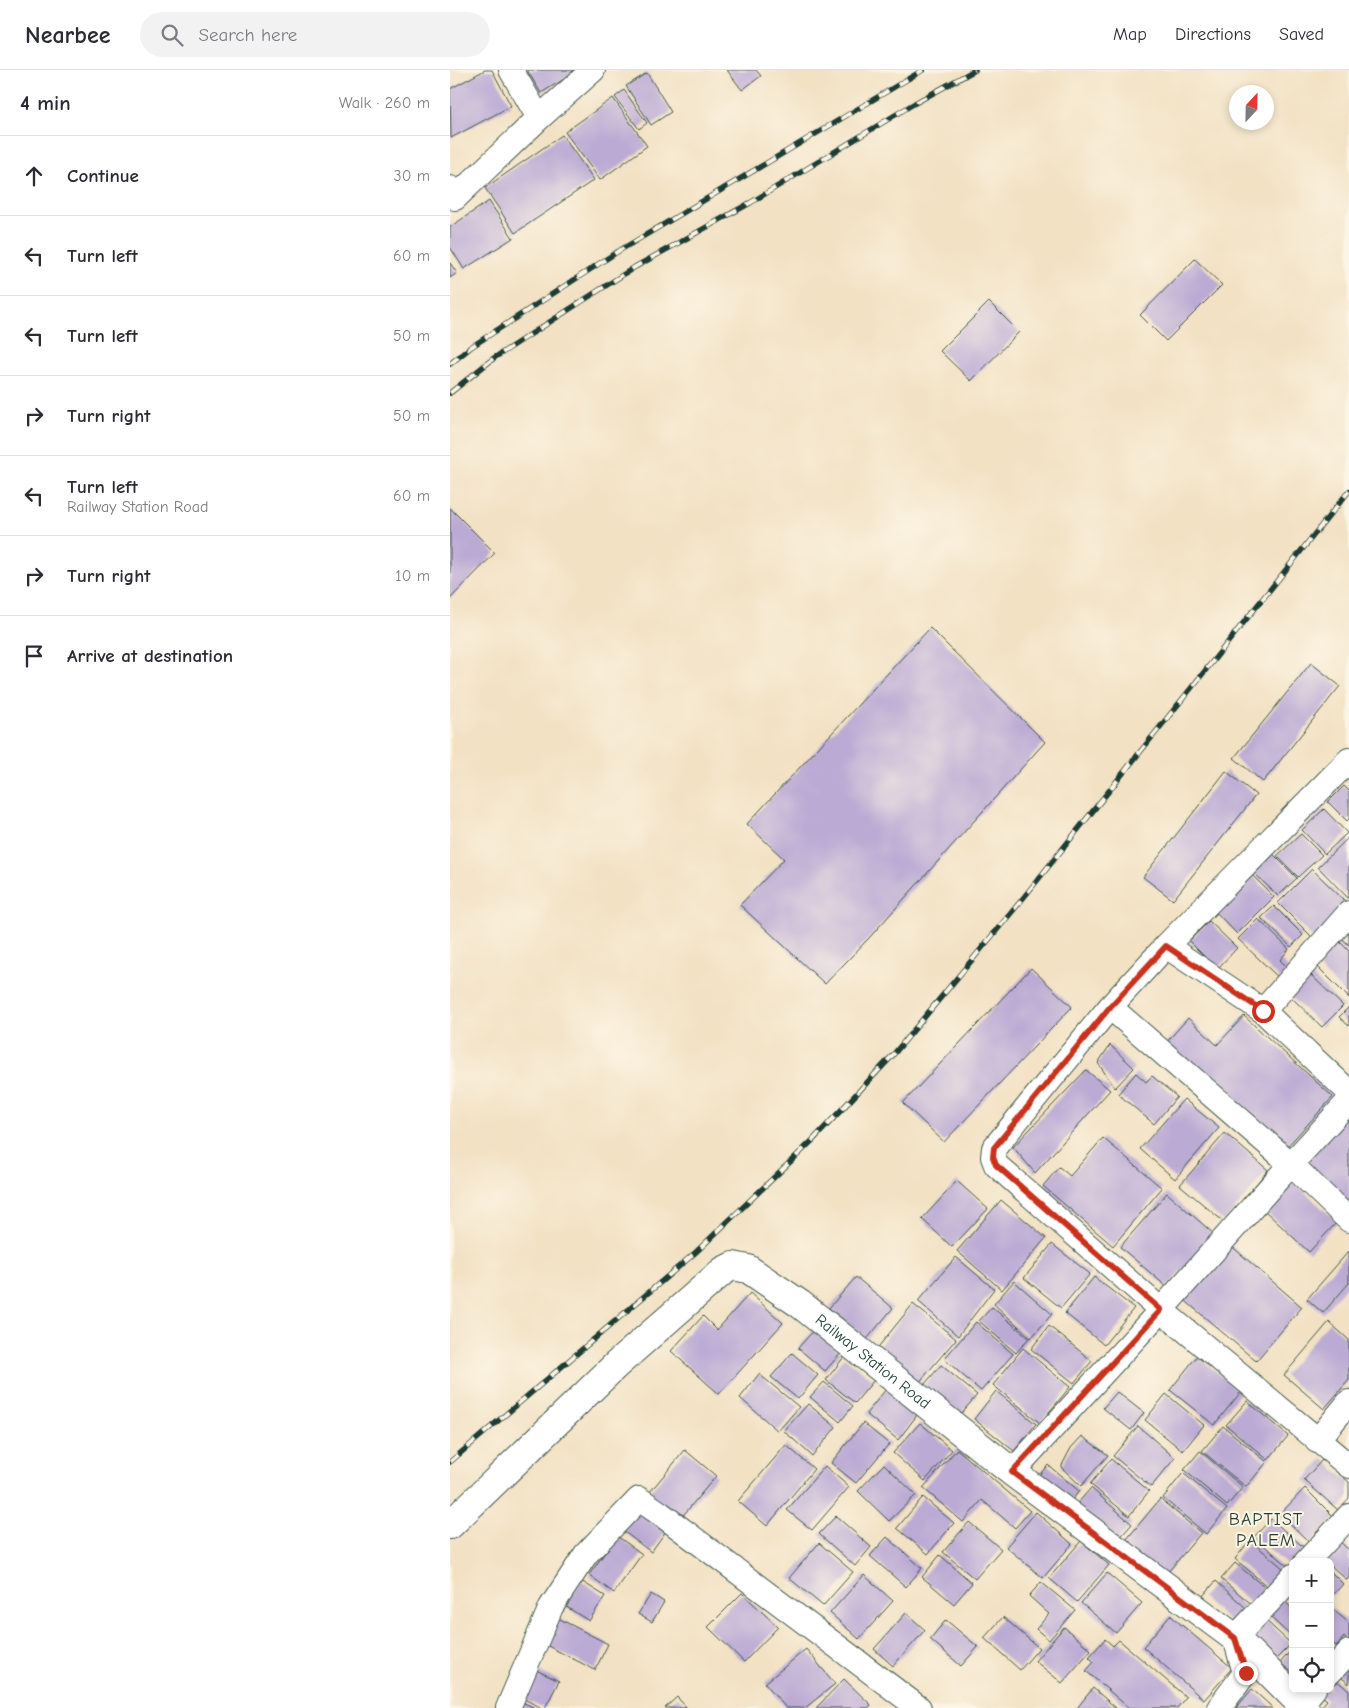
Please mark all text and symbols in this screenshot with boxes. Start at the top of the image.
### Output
search box [140,12,490,57]
text: Nearbee [25,21,110,49]
icon: search [158,21,186,49]
text: Search here [198,24,297,46]
text: Map [1113,24,1147,45]
text: Directions [1175,24,1251,45]
text: Saved [1279,24,1324,45]
north arrow [1229,85,1274,130]
text: 4 min [20,91,71,115]
text: Walk · 260 m [339,94,430,112]
icon: ahead [20,162,48,190]
text: Continue [67,165,139,187]
text: 30 m [394,167,430,185]
icon: left [20,242,48,270]
text: Turn left [67,245,138,267]
text: 60 m [393,247,430,265]
icon: left [20,322,48,350]
text: Turn left [67,325,138,347]
text: 50 m [393,327,430,345]
icon: right [20,402,48,430]
text: Turn right [67,405,151,427]
text: 50 m [393,407,430,425]
text: Turn left [67,476,138,498]
icon: left [20,482,48,510]
text: 60 m [393,487,430,505]
text: Railway Station Road [67,498,208,516]
icon: right [20,562,48,590]
text: Turn right [67,565,151,587]
text: 10 m [395,567,430,585]
icon: arrive [20,642,48,670]
text: Arrive at destination [67,645,233,667]
route start [1252,1000,1275,1023]
street label: Railway Station Road [812,1311,934,1413]
district label: BAPTIST PALEM [1229,1509,1303,1551]
map controls [1289,1558,1334,1693]
button: + [1289,1558,1334,1603]
button: − [1289,1603,1334,1648]
button: locate [1289,1648,1334,1693]
route end [1235,1662,1258,1685]

